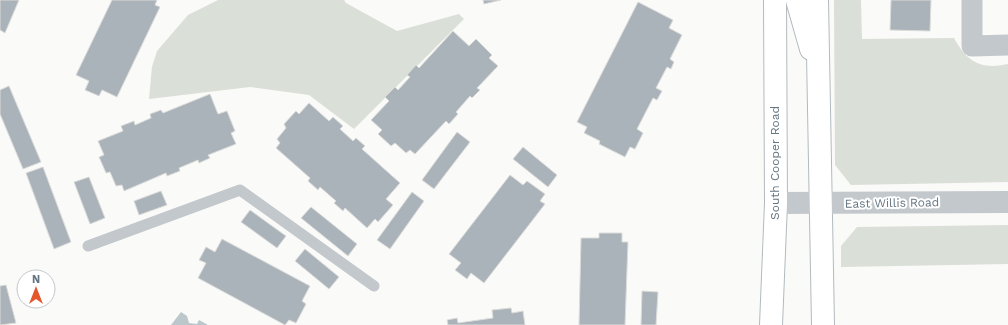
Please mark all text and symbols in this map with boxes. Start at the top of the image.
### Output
street label: South Cooper Road [768,106,782,220]
street label: East Willis Road [845,195,939,211]
north arrow [16,269,56,309]
text: N [32,273,40,286]

